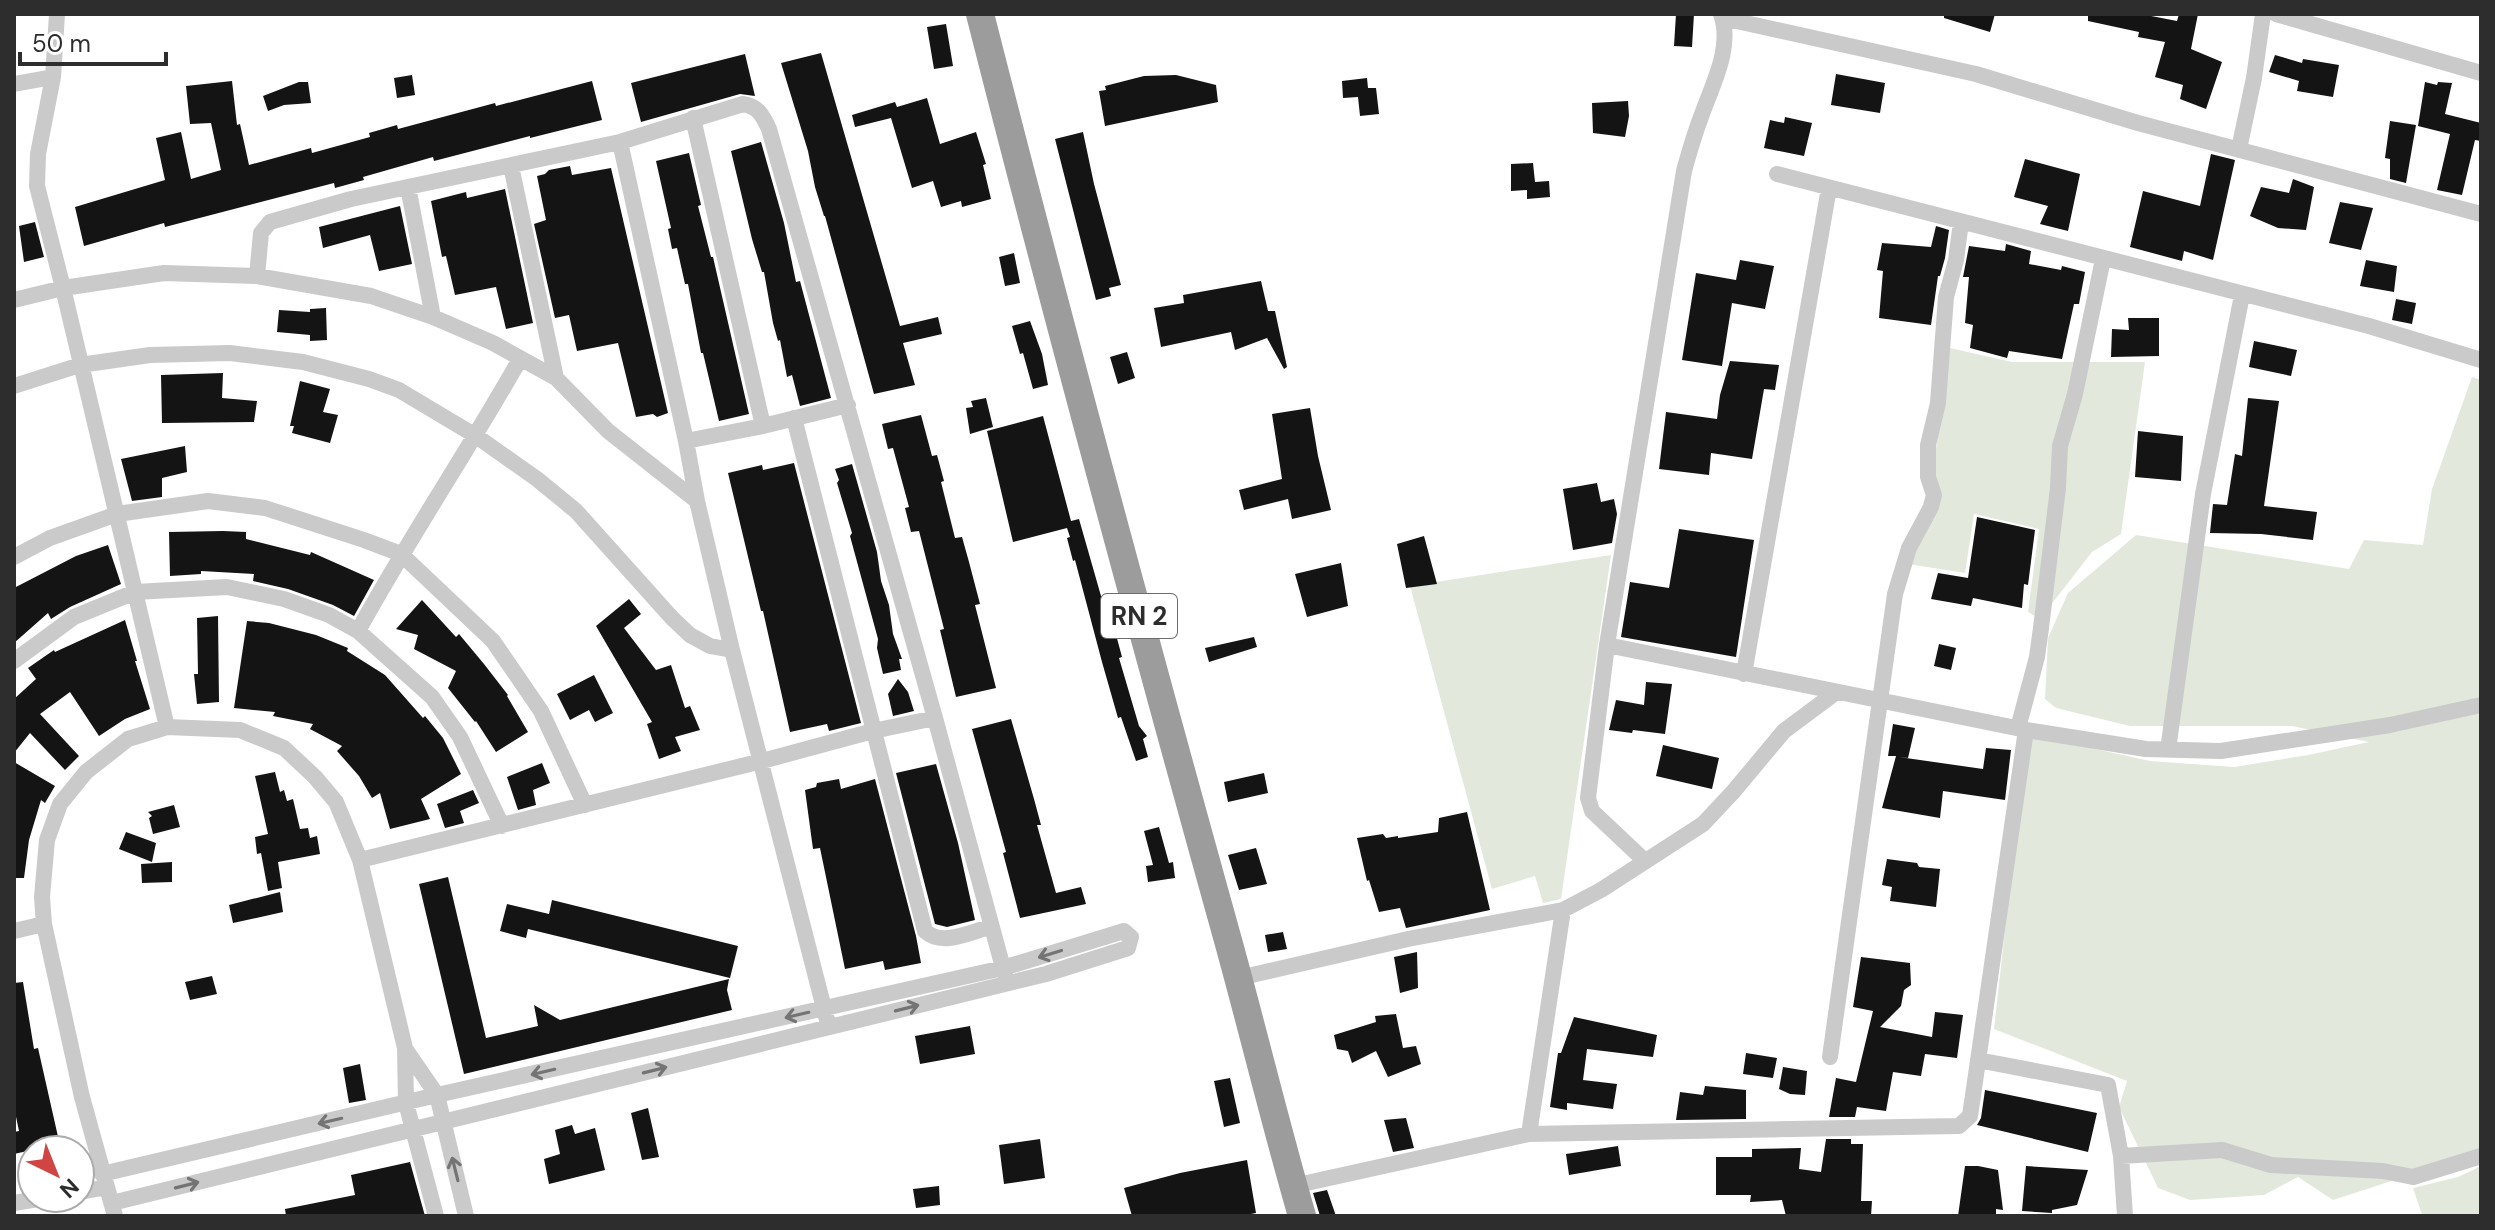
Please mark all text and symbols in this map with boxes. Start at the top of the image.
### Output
scale bar [20,16,166,66]
text: 50 m [32,28,91,59]
road number: RN 2 [1101,594,1177,638]
one-way arrow [1037,947,1063,962]
one-way arrow [894,1000,920,1015]
one-way arrow [785,1008,811,1023]
one-way arrow [642,1062,667,1077]
one-way arrow [531,1065,557,1080]
one-way arrow [318,1114,344,1129]
north arrow [16,1134,96,1214]
one-way arrow [446,1157,461,1182]
text: N [54,1172,85,1204]
one-way arrow [174,1176,200,1191]

